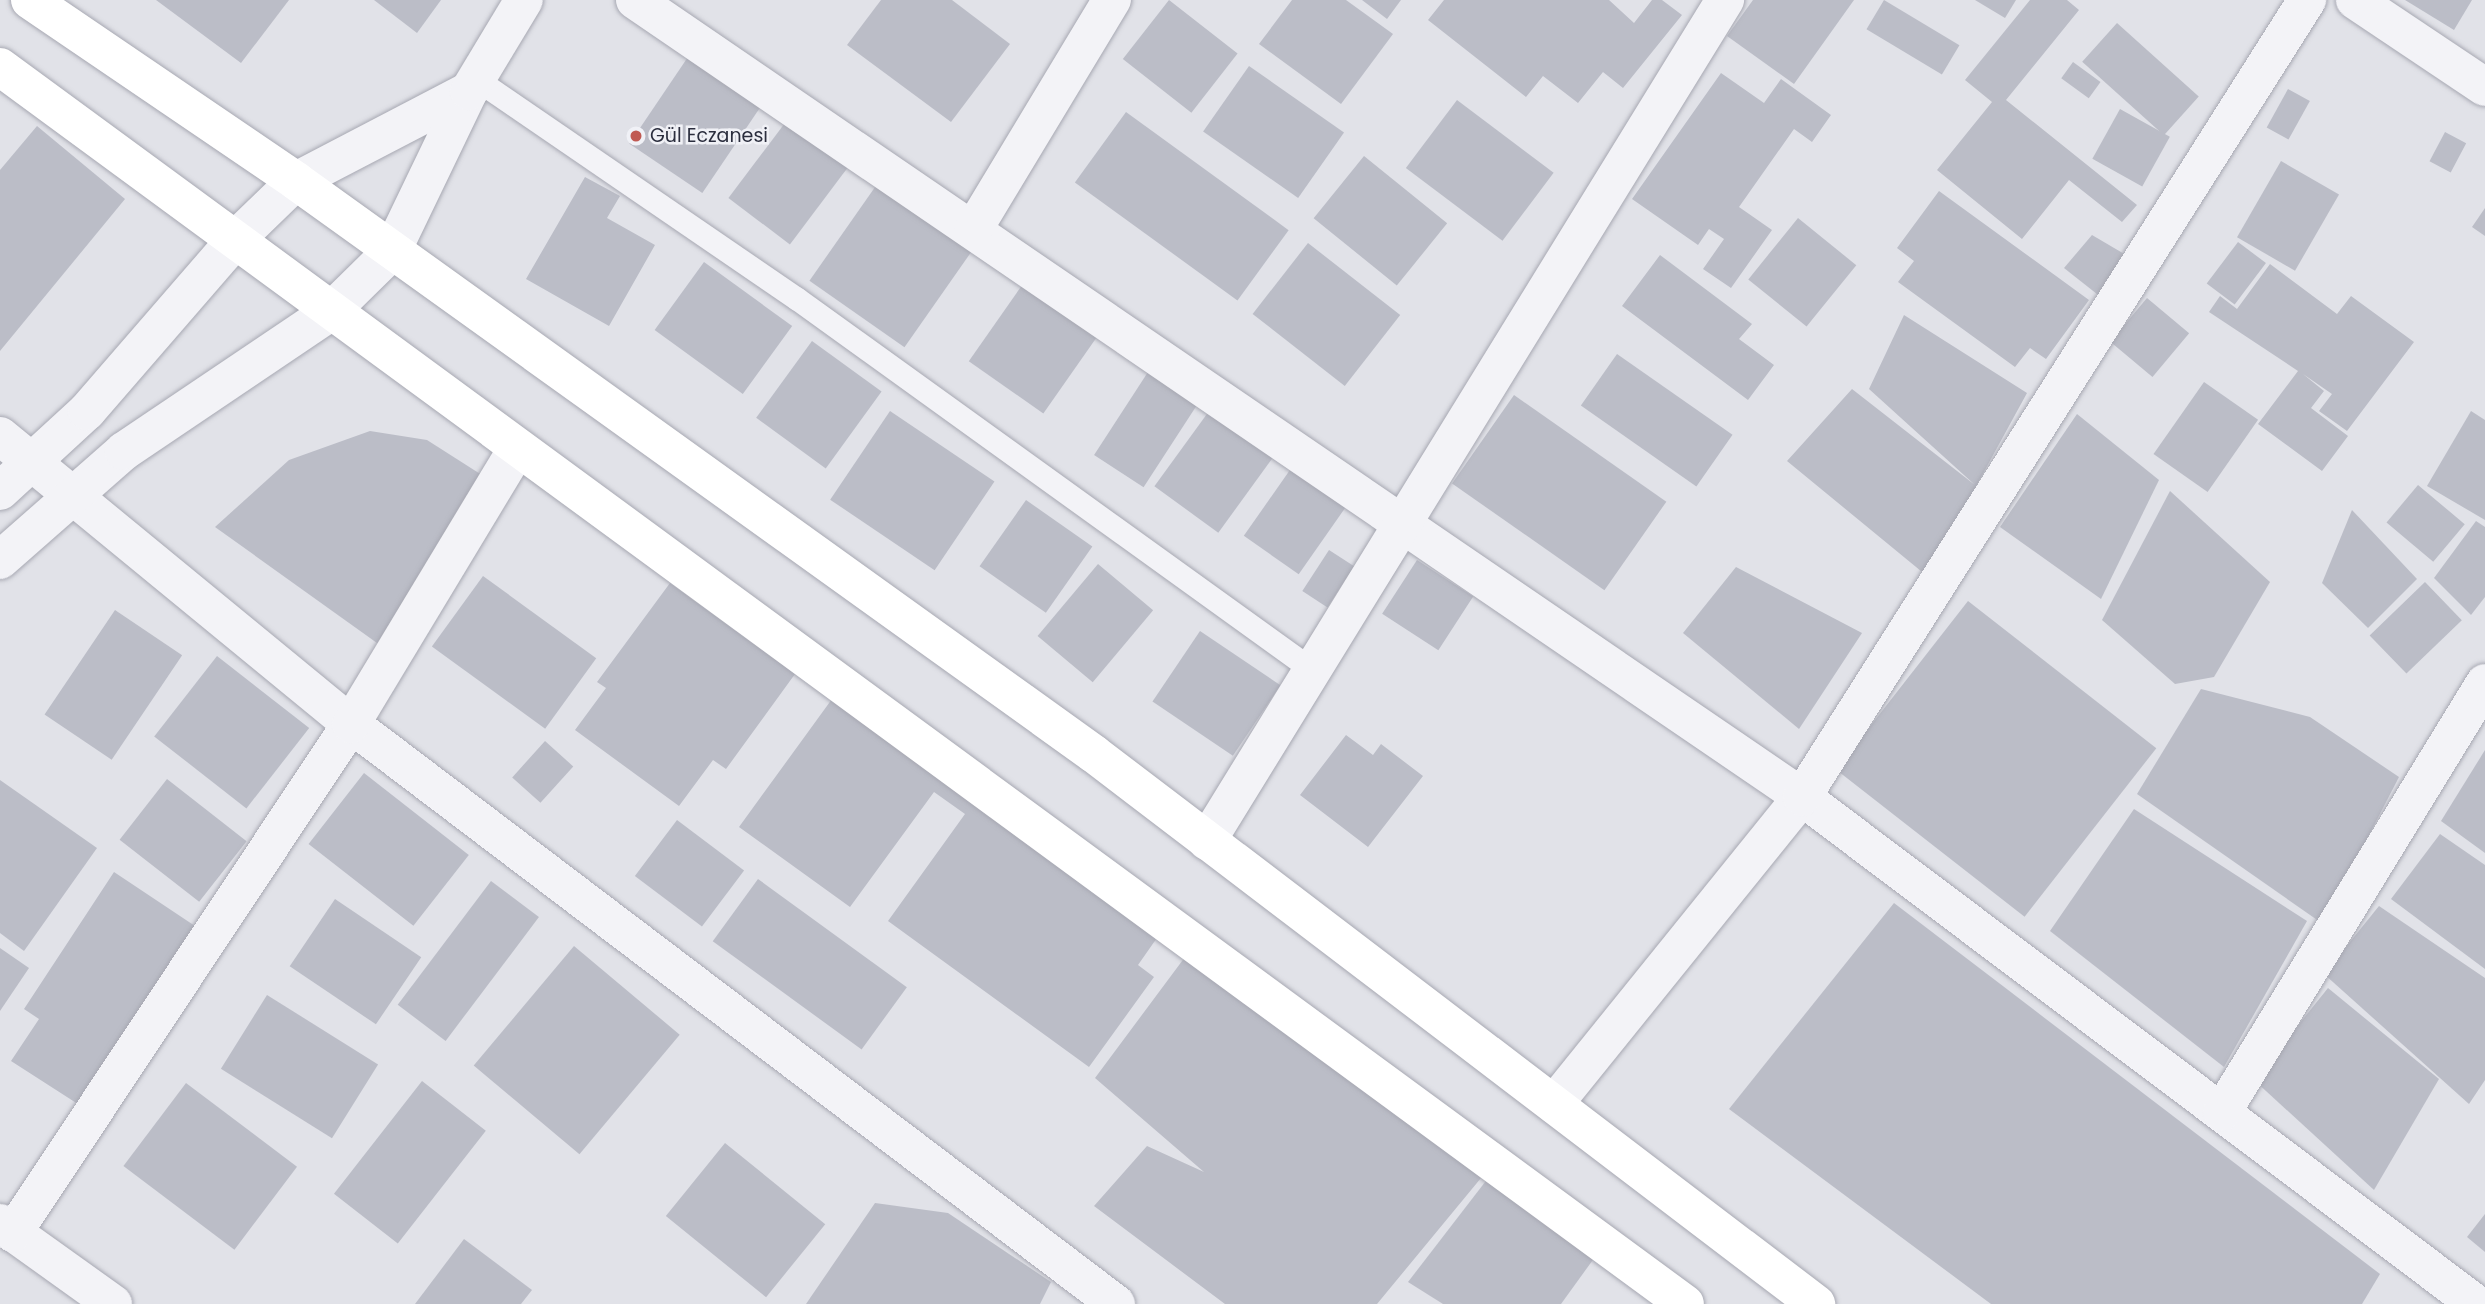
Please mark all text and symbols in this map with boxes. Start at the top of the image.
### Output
place label: Gül Eczanesi [650,125,768,147]
marker: Gül Eczanesi [628,128,644,144]

